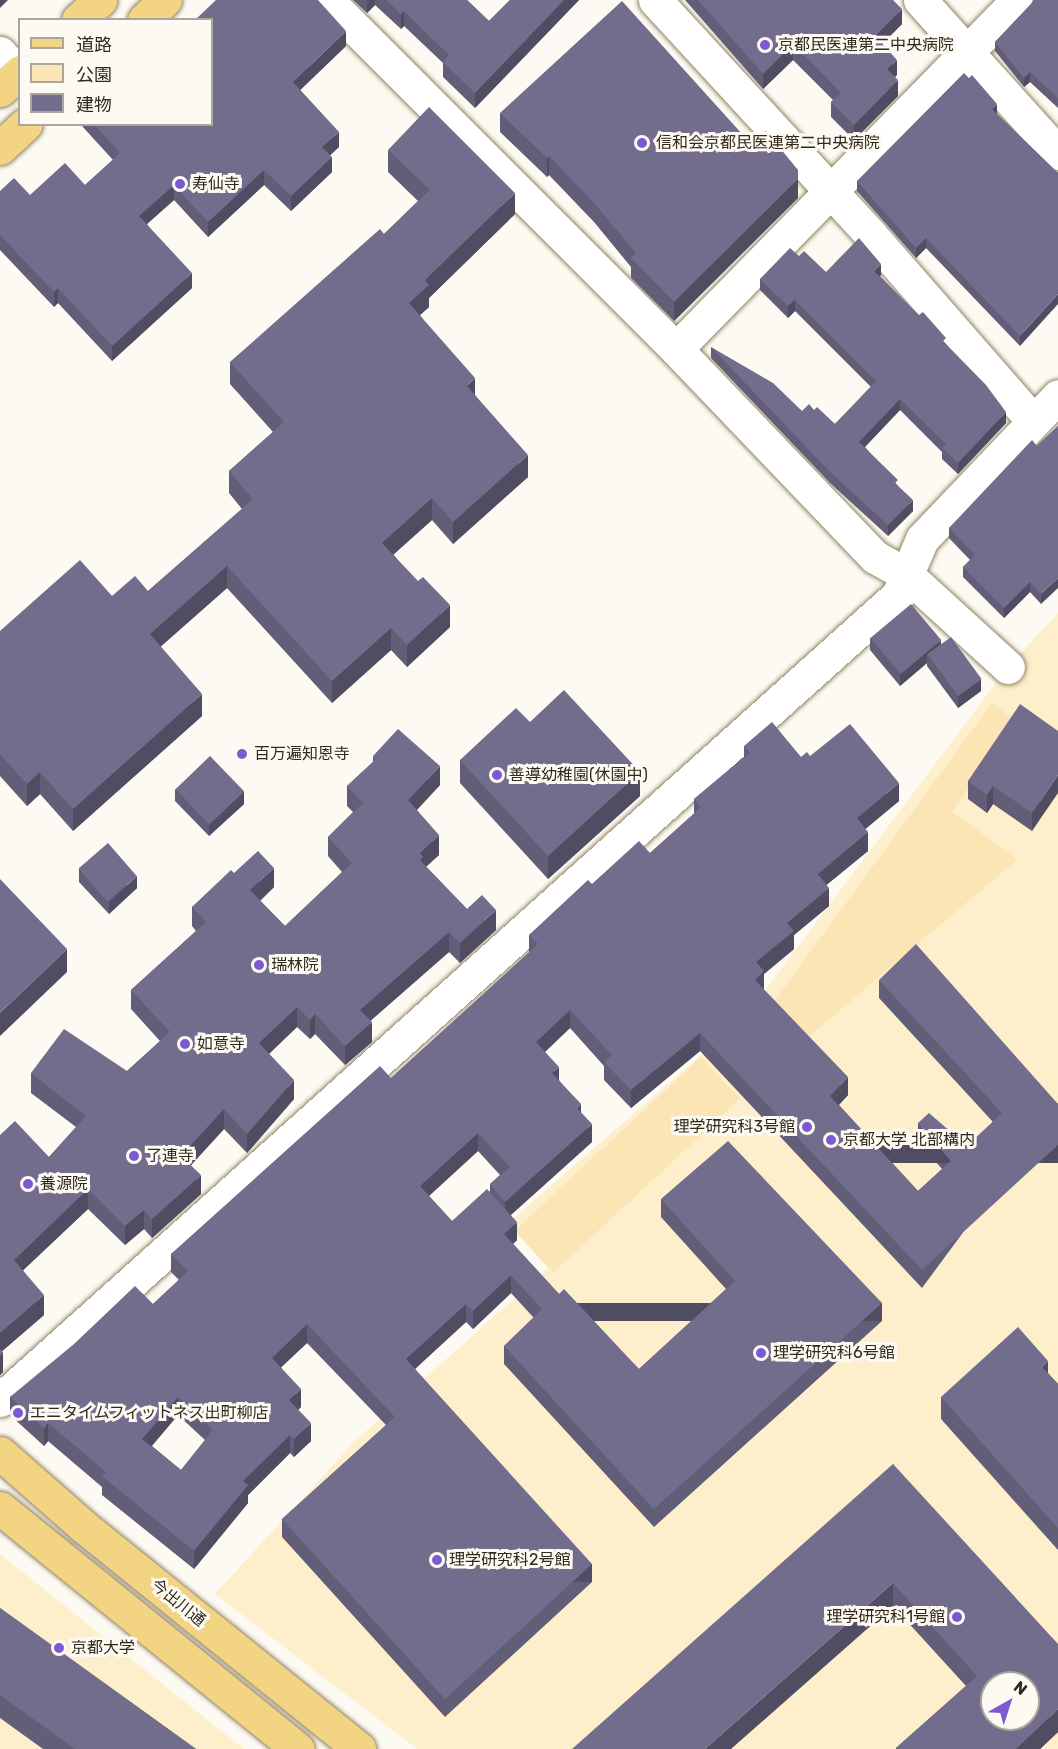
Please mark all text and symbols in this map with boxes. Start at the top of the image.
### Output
legend [18,18,213,126]
text: 道路 [76,34,112,56]
place label: 京都民医連第二中央病院 [778,35,954,55]
marker: 京都民医連第二中央病院 [756,36,774,54]
text: 公園 [76,64,112,86]
text: 建物 [76,94,112,116]
place label: 信和会京都民医連第二中央病院 [656,133,880,153]
marker: 信和会京都民医連第二中央病院 [633,134,651,152]
place label: 寿仙寺 [192,174,240,194]
marker: 寿仙寺 [173,177,187,191]
place label: 百万遍知恩寺 [254,744,350,764]
marker: 百万遍知恩寺 [235,747,249,761]
place label: 善導幼稚園(休園中) [509,765,648,785]
marker: 善導幼稚園(休園中) [490,768,504,782]
place label: 瑞林院 [271,955,319,975]
marker: 瑞林院 [252,958,266,972]
place label: 如意寺 [197,1034,245,1054]
marker: 如意寺 [178,1037,192,1051]
place label: 理学研究科3号館 [673,1117,795,1137]
marker: 理学研究科3号館 [800,1120,814,1134]
place label: 京都大学 北部構内 [843,1130,975,1150]
marker: 京都大学 北部構内 [824,1133,838,1147]
place label: 了連寺 [146,1146,194,1166]
marker: 了連寺 [127,1149,141,1163]
place label: 養源院 [40,1174,88,1194]
marker: 養源院 [21,1177,35,1191]
place label: 理学研究科6号館 [773,1343,895,1363]
marker: 理学研究科6号館 [754,1346,768,1360]
place label: エニタイムフィットネス出町柳店 [30,1403,270,1423]
marker: エニタイムフィットネス出町柳店 [11,1406,25,1420]
place label: 理学研究科2号館 [449,1550,570,1570]
marker: 理学研究科2号館 [430,1553,444,1567]
street label: 今出川通 [147,1575,209,1631]
place label: 理学研究科1号館 [826,1607,945,1627]
marker: 理学研究科1号館 [950,1610,964,1624]
place label: 京都大学 [71,1638,135,1658]
marker: 京都大学 [52,1641,66,1655]
north arrow [980,1671,1040,1731]
text: N [1010,1677,1031,1699]

